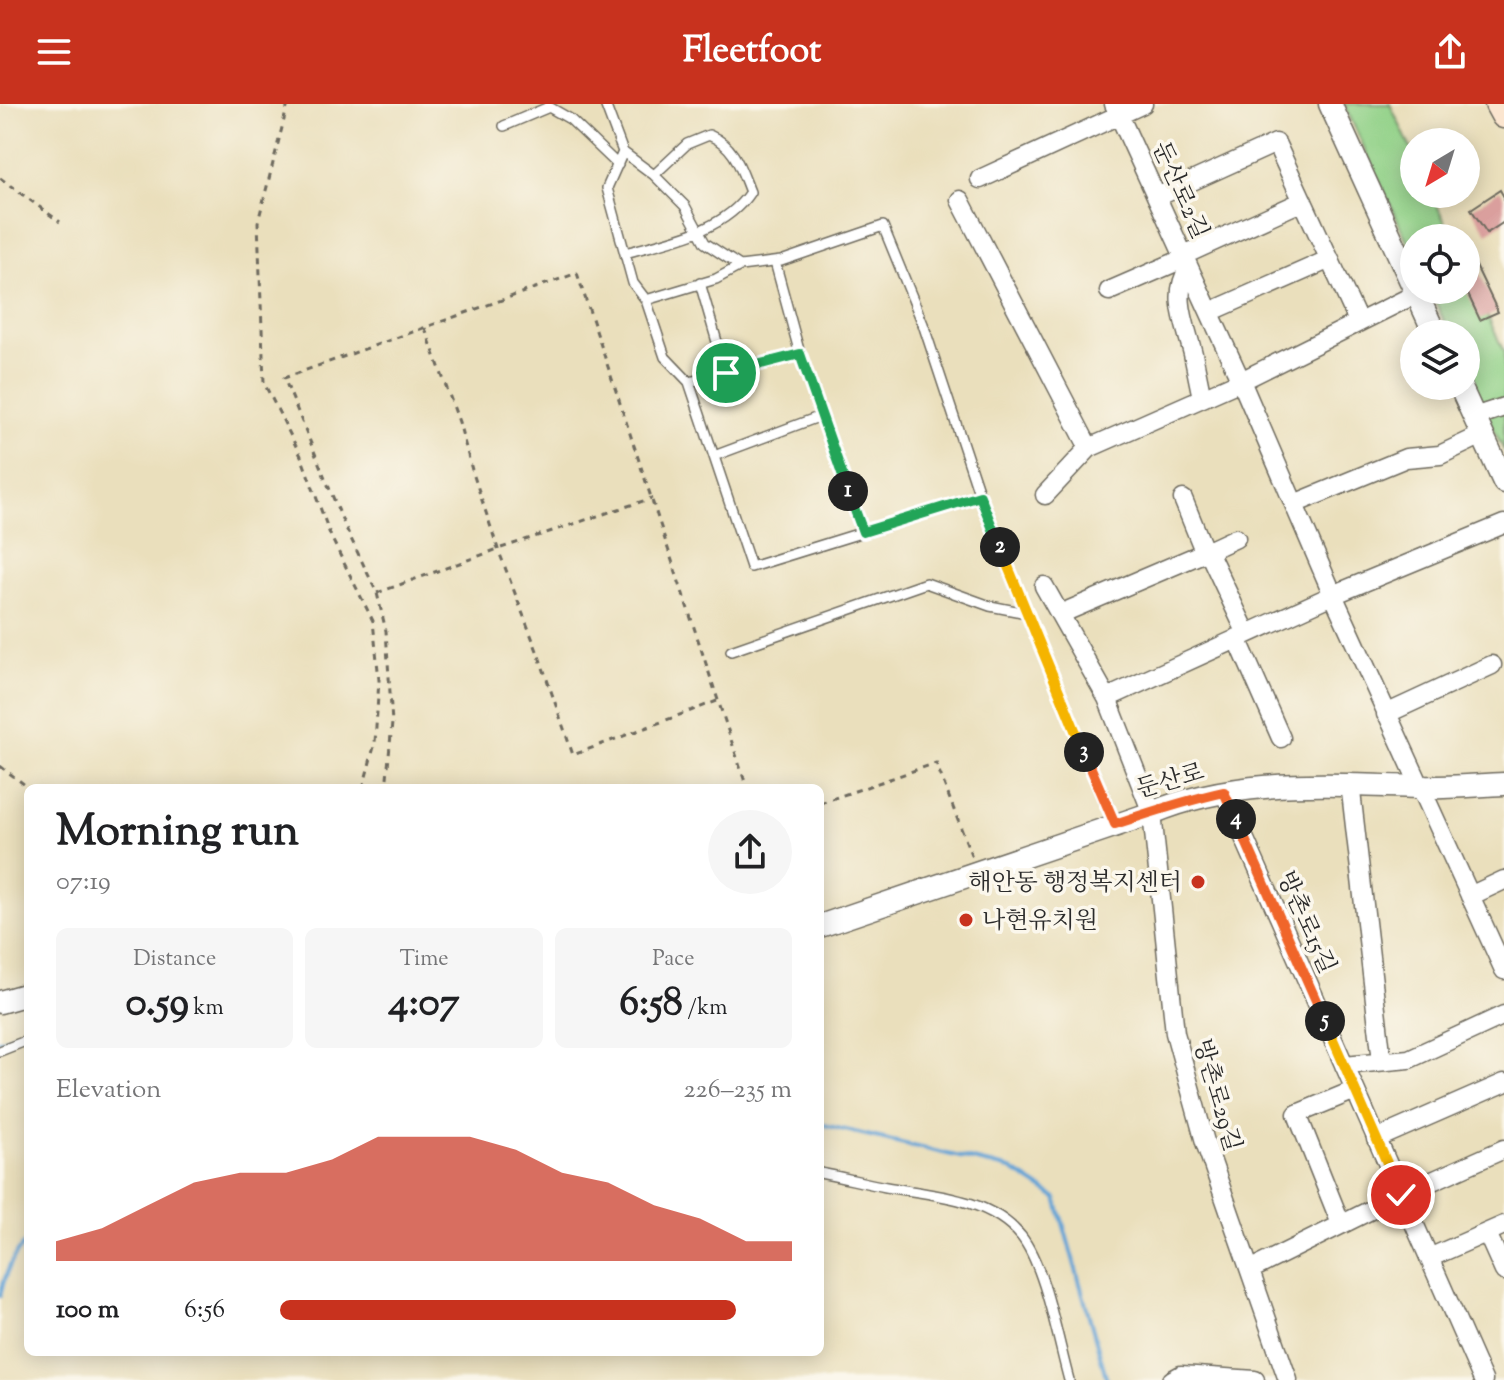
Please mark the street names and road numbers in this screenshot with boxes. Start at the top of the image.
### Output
street label: 둔산로2길 [1142,136,1216,245]
street label: 둔산로 [1132,756,1209,808]
street label: 방촌로15길 [1267,866,1343,980]
street label: 방촌로29길 [1184,1035,1248,1156]

